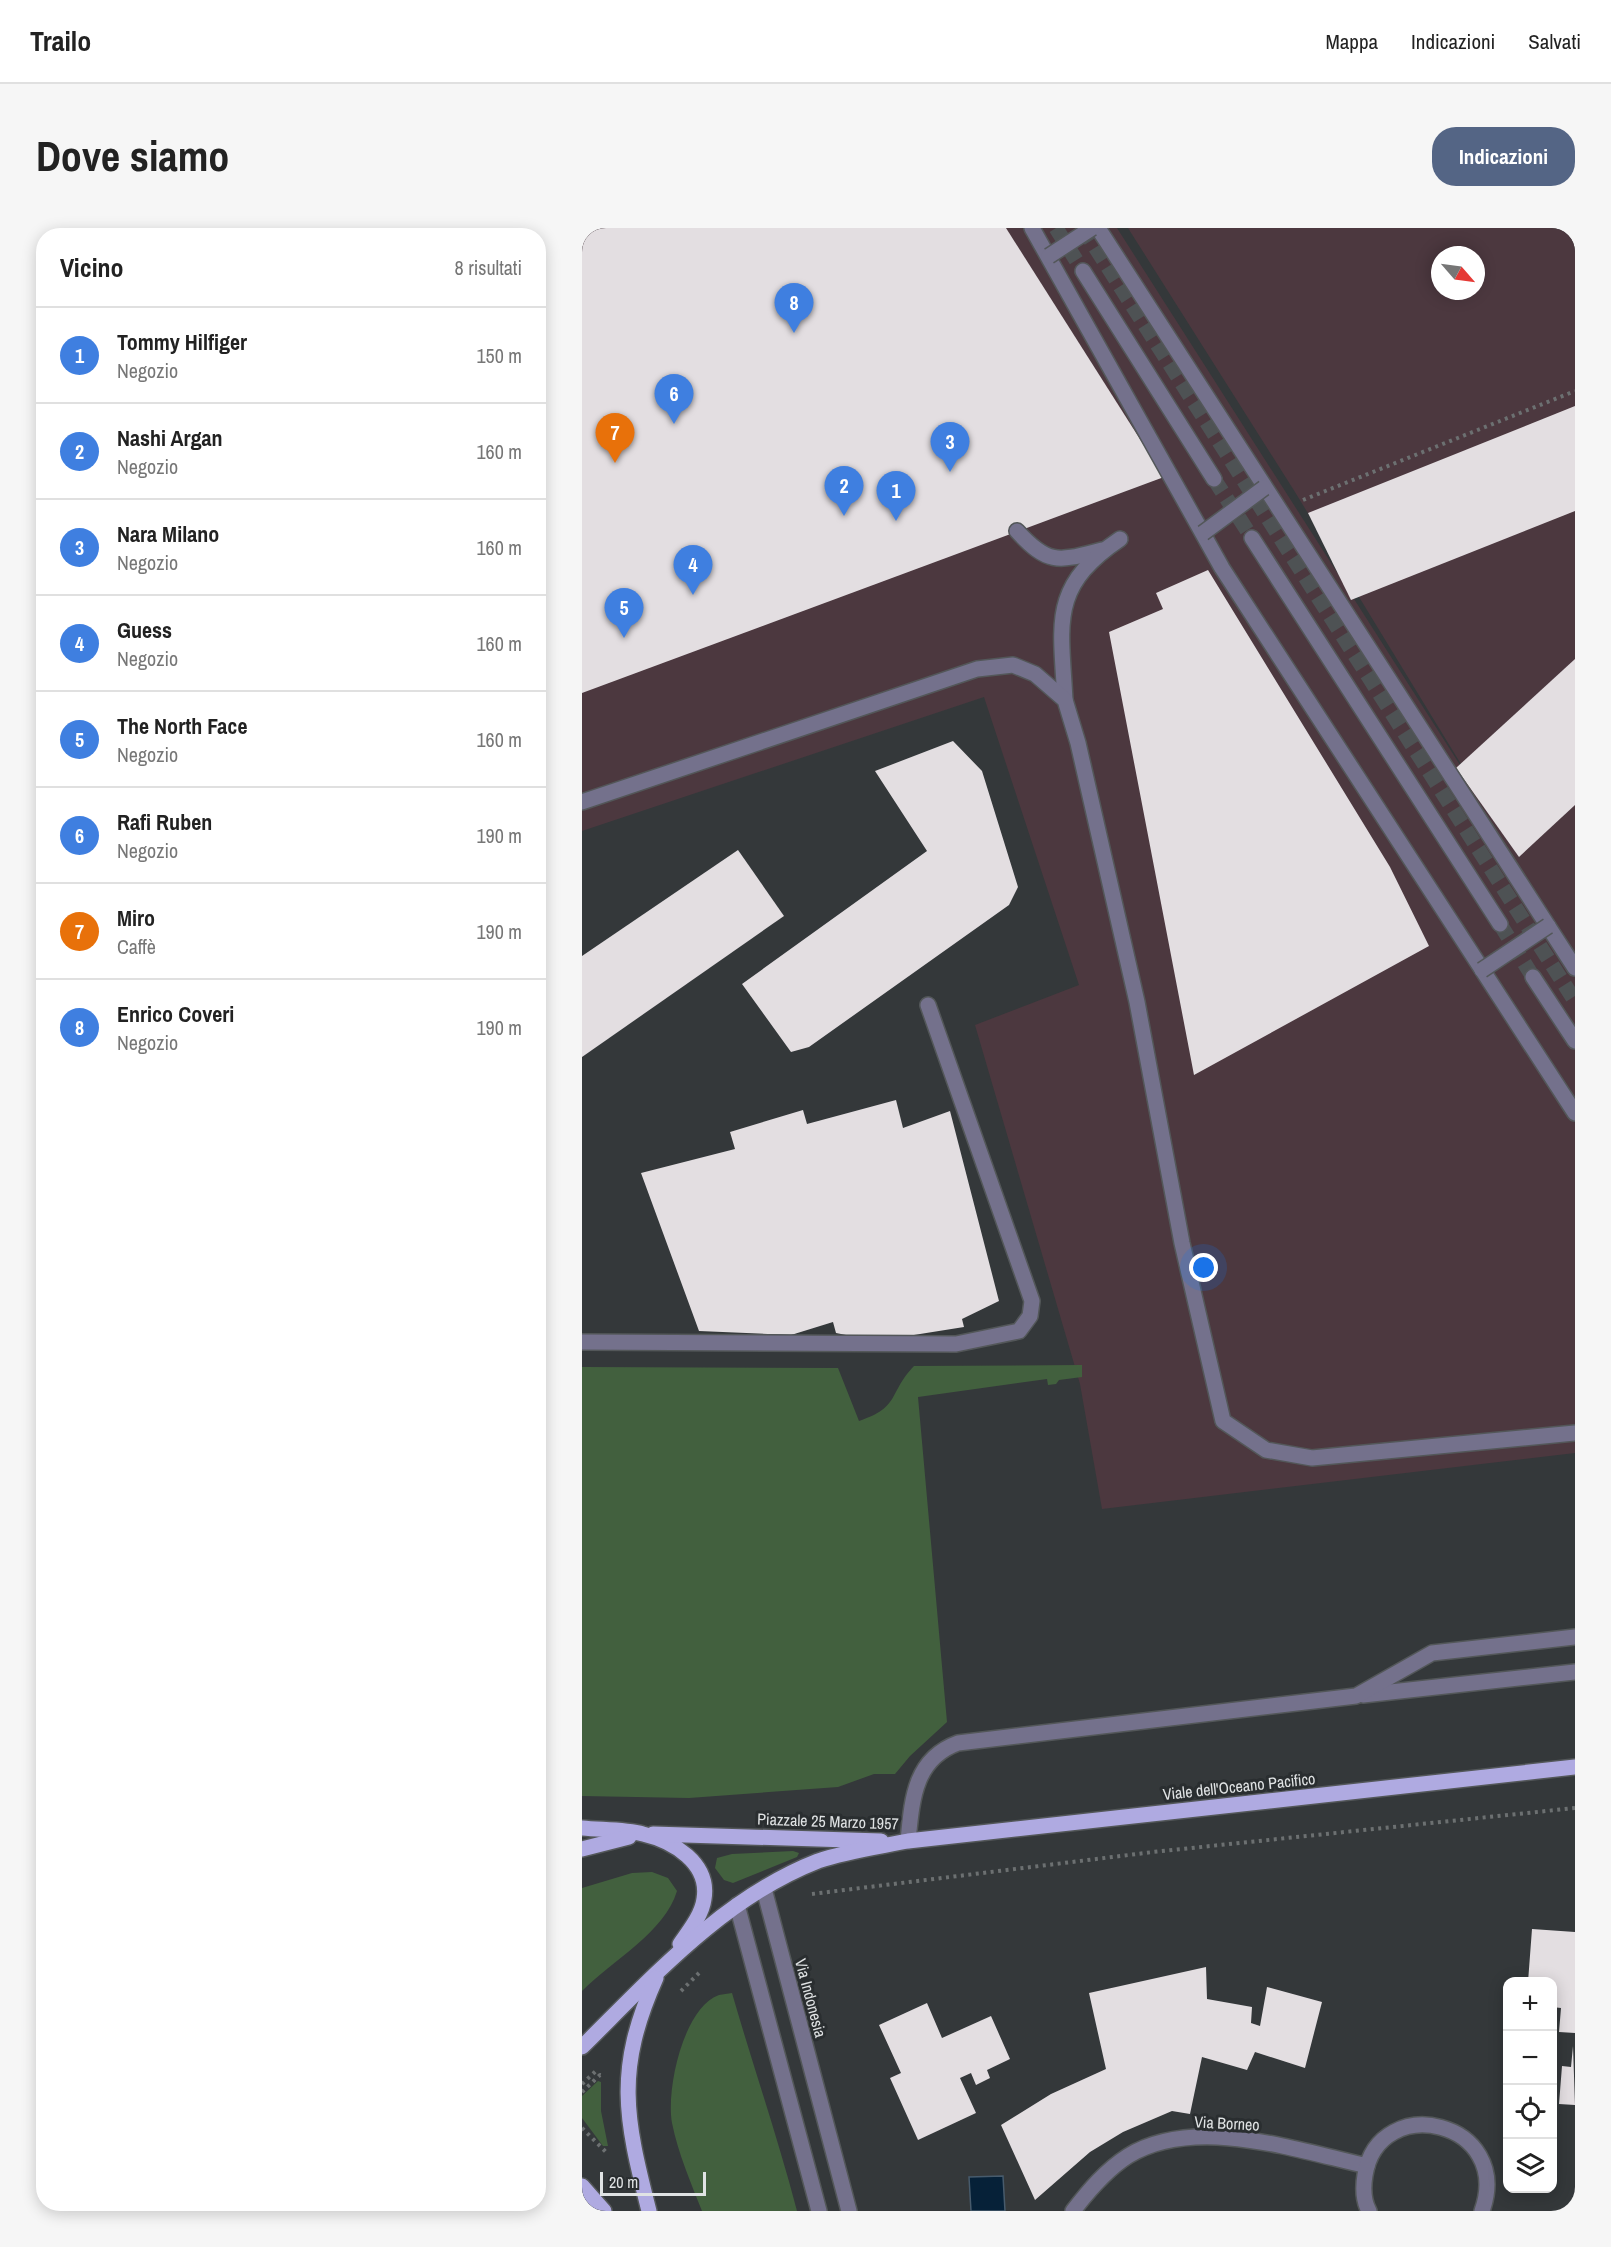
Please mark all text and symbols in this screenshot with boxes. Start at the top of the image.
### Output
text: Trailo [30,22,91,60]
text: Mappa [1325,27,1378,56]
text: Indicazioni [1411,27,1495,56]
text: Salvati [1528,27,1581,56]
button: Indicazioni [1432,127,1575,186]
text: Dove siamo [36,128,229,184]
north arrow [1431,246,1485,300]
text: Vicino [60,250,124,285]
text: 8 risultati [455,254,522,281]
pin: 8 [774,284,814,333]
text: Tommy Hilfiger [117,327,247,357]
text: 1 [75,342,84,369]
text: 150 m [476,342,522,369]
text: Negozio [117,357,178,384]
pin: 6 [654,374,694,424]
pin: 7 [596,414,634,463]
pin: 3 [930,422,970,472]
text: Nashi Argan [117,423,223,453]
text: 2 [75,438,84,465]
text: 160 m [476,438,522,465]
text: Negozio [117,453,178,480]
pin: 2 [824,466,864,516]
pin: 1 [876,472,916,521]
text: Nara Milano [117,519,219,549]
text: 3 [75,534,84,561]
text: 160 m [476,534,522,561]
pin: 4 [674,546,712,595]
text: Negozio [117,549,178,576]
pin: 5 [604,588,644,638]
text: Guess [117,615,172,645]
text: 4 [75,630,84,657]
text: 160 m [476,630,522,657]
text: Negozio [117,645,178,672]
text: The North Face [117,711,247,741]
text: 5 [75,726,84,753]
text: 160 m [476,726,522,753]
text: Negozio [117,741,178,768]
text: Rafi Ruben [117,807,212,837]
text: 6 [75,822,84,849]
text: 190 m [476,822,522,849]
text: Negozio [117,837,178,864]
text: Miro [117,903,155,933]
text: 7 [75,918,84,945]
text: 190 m [476,918,522,945]
text: Caffè [117,933,156,960]
text: Enrico Coveri [117,999,234,1029]
text: 8 [75,1014,84,1041]
text: 190 m [476,1014,522,1041]
text: Negozio [117,1029,178,1056]
your location [1189,1253,1218,1282]
street label: Viale dell'Oceano Pacifico [1162,1767,1316,1805]
street label: Piazzale 25 Marzo 1957 [757,1808,899,1834]
street label: Via Indonesia [790,1956,832,2041]
map controls [1503,1977,1557,2193]
button: + [1503,1977,1557,2031]
button: − [1503,2031,1557,2085]
button: locate [1503,2085,1557,2139]
street label: Via Borneo [1194,2110,1260,2136]
button: layers [1503,2139,1557,2193]
scale bar [600,2169,706,2196]
text: 20 m [609,2171,638,2193]

